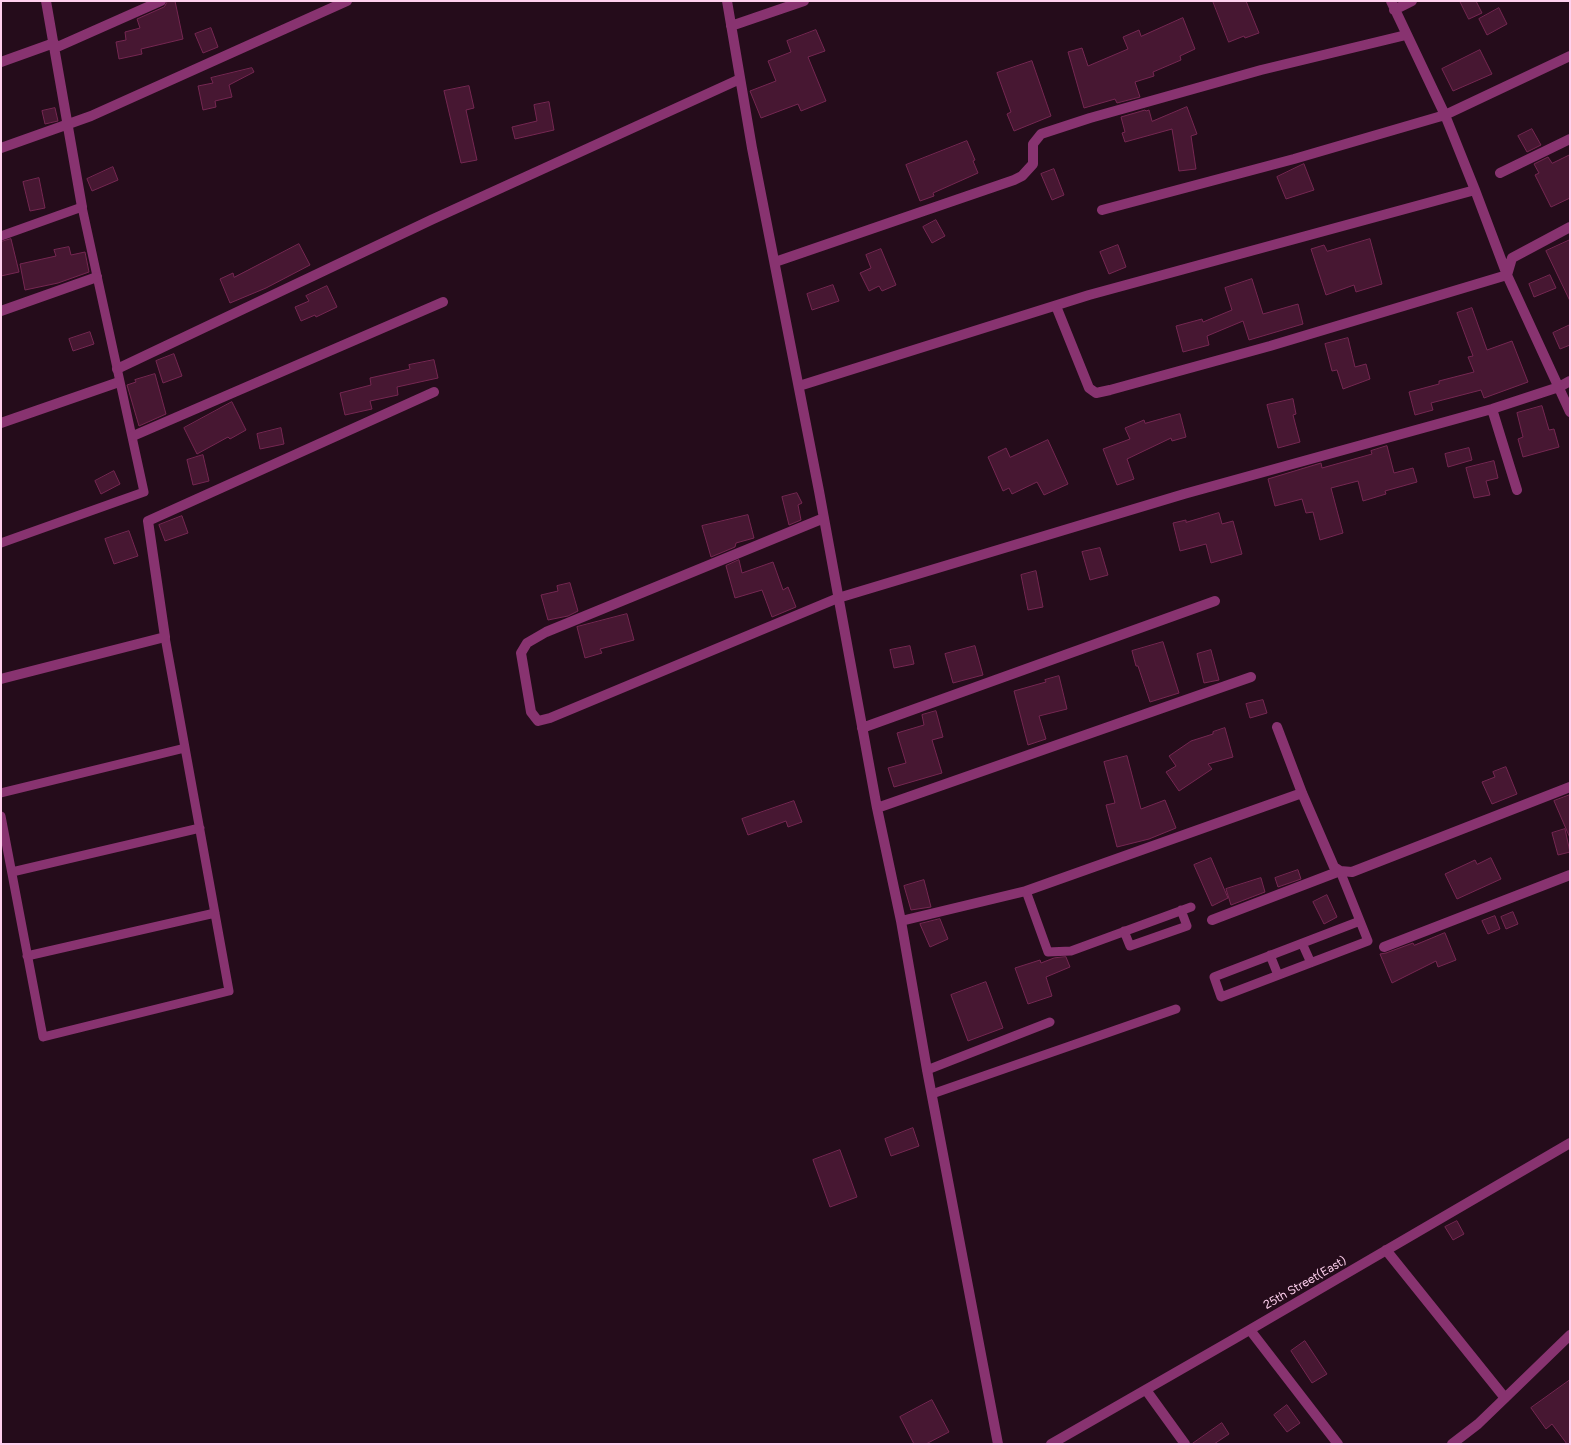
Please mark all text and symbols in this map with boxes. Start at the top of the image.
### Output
street label: 25th Street(East) [1261,1253,1349,1313]

